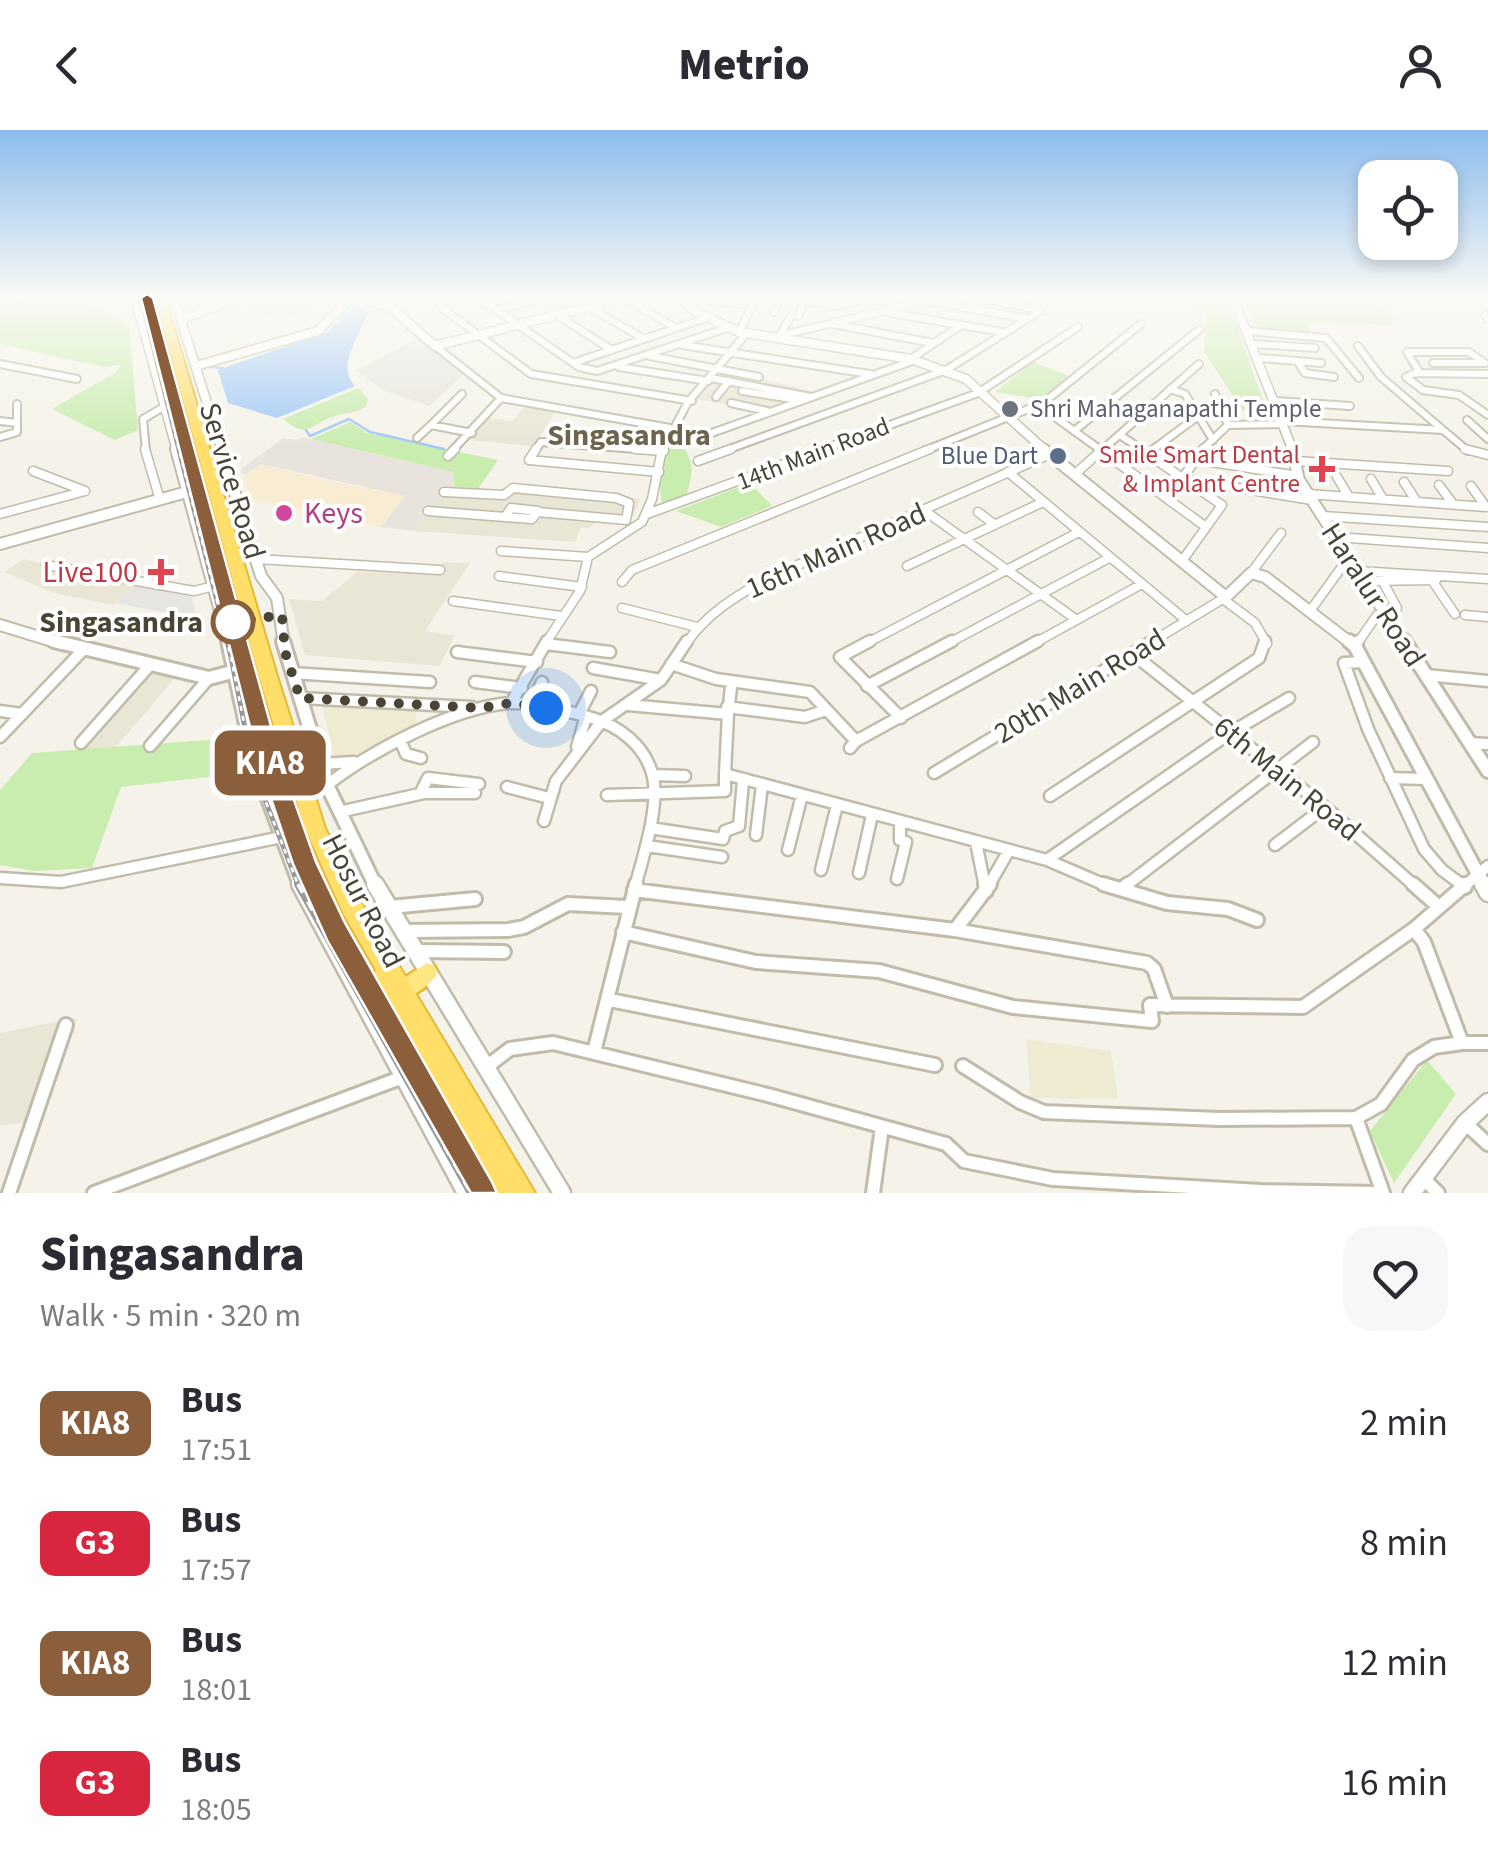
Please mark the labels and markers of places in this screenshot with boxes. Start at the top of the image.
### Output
place label: Shri Mahaganapathi Temple [1030,391,1321,427]
marker: Shri Mahaganapathi Temple [999,398,1021,420]
place label: Smile Smart Dental & Implant Centre [1099,437,1300,502]
place label: Blue Dart [941,438,1039,474]
marker: Blue Dart [1047,445,1069,467]
marker: Smile Smart Dental & Implant Centre [1309,456,1335,482]
place label: Keys [304,492,363,535]
marker: Keys [273,502,295,524]
place label: Live100 [43,551,138,594]
marker: Live100 [148,559,174,585]
place label: Singasandra [39,601,203,644]
marker: Singasandra [212,601,254,643]

